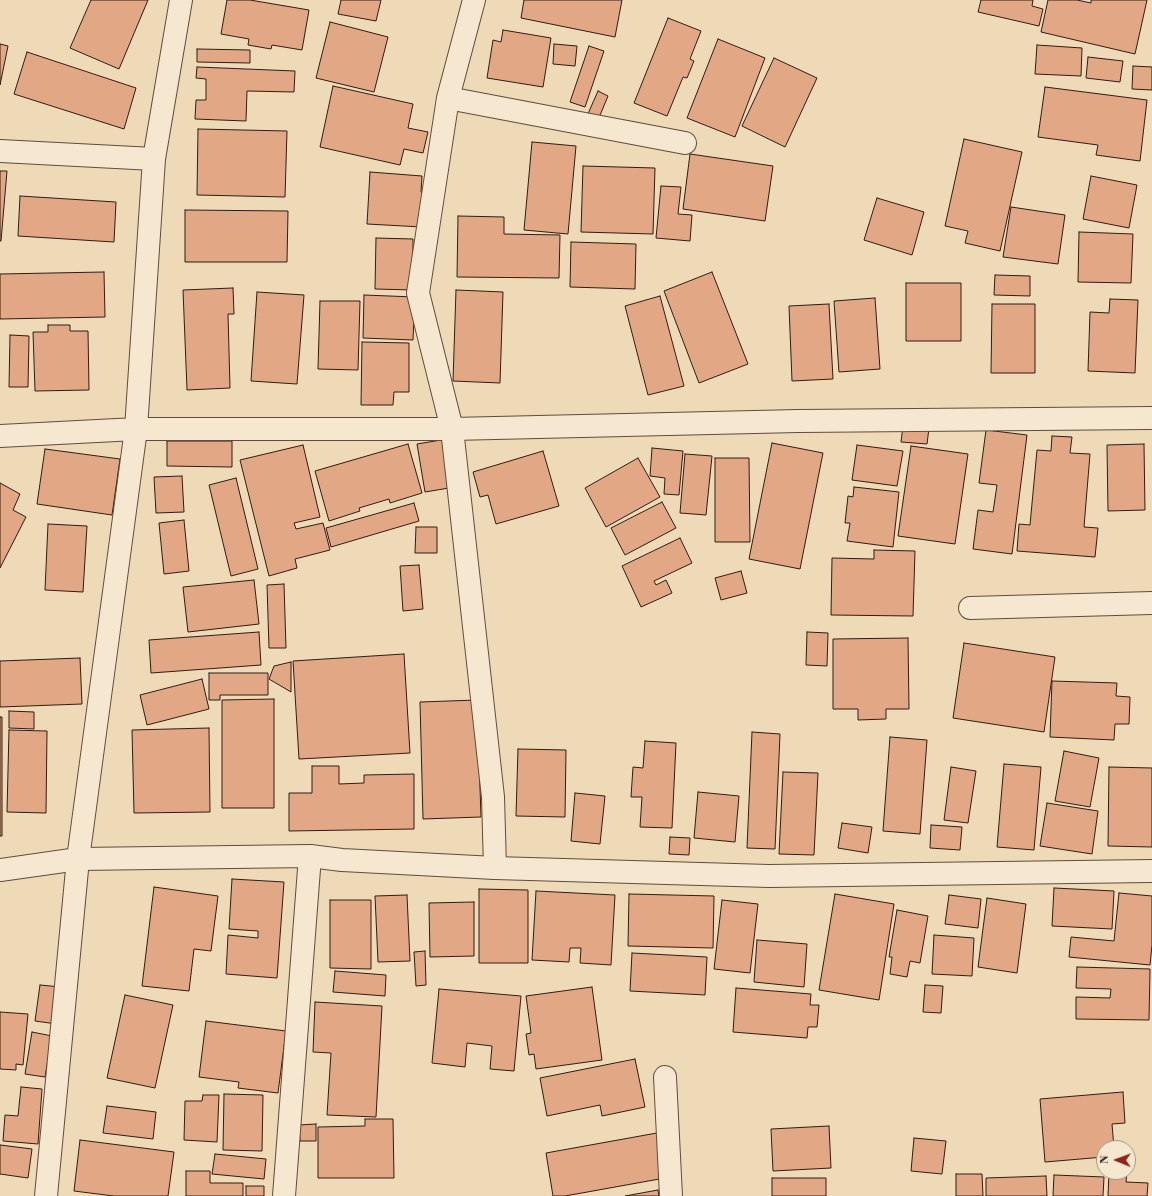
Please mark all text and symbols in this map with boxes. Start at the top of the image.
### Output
north arrow [1096,1140,1136,1180]
text: N [1098,1155,1112,1164]

